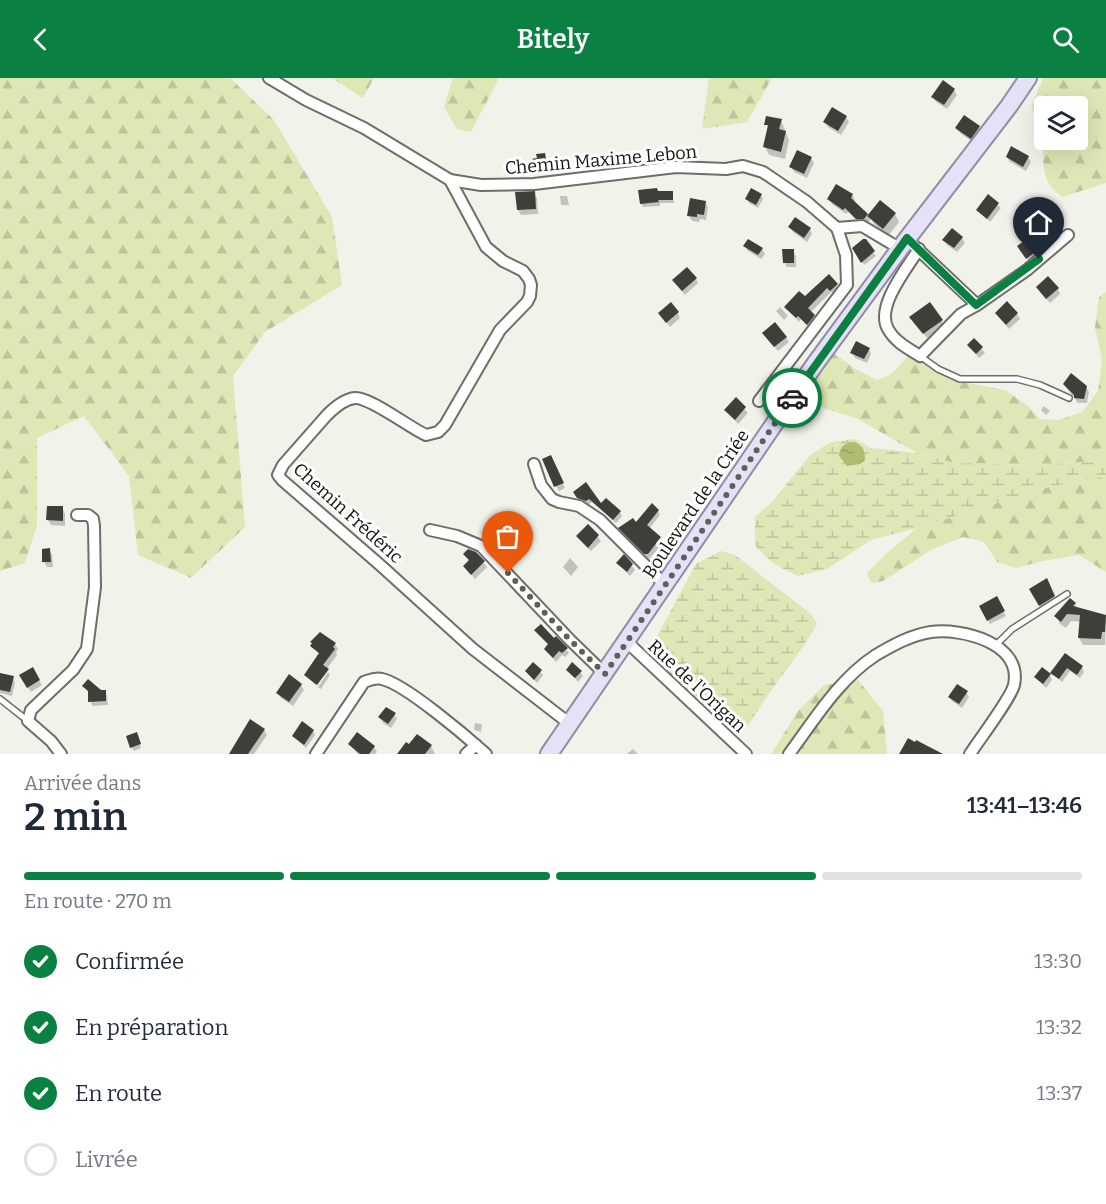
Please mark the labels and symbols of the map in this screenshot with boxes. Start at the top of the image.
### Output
street label: Chemin Maxime Lebon [504,141,699,179]
pin [1013,197,1064,259]
courier [762,368,822,428]
street label: Boulevard de la Criée [638,425,754,583]
street label: Chemin Frédéric [289,458,407,568]
pin [482,511,533,573]
street label: Rue de l'Origan [643,635,751,737]

